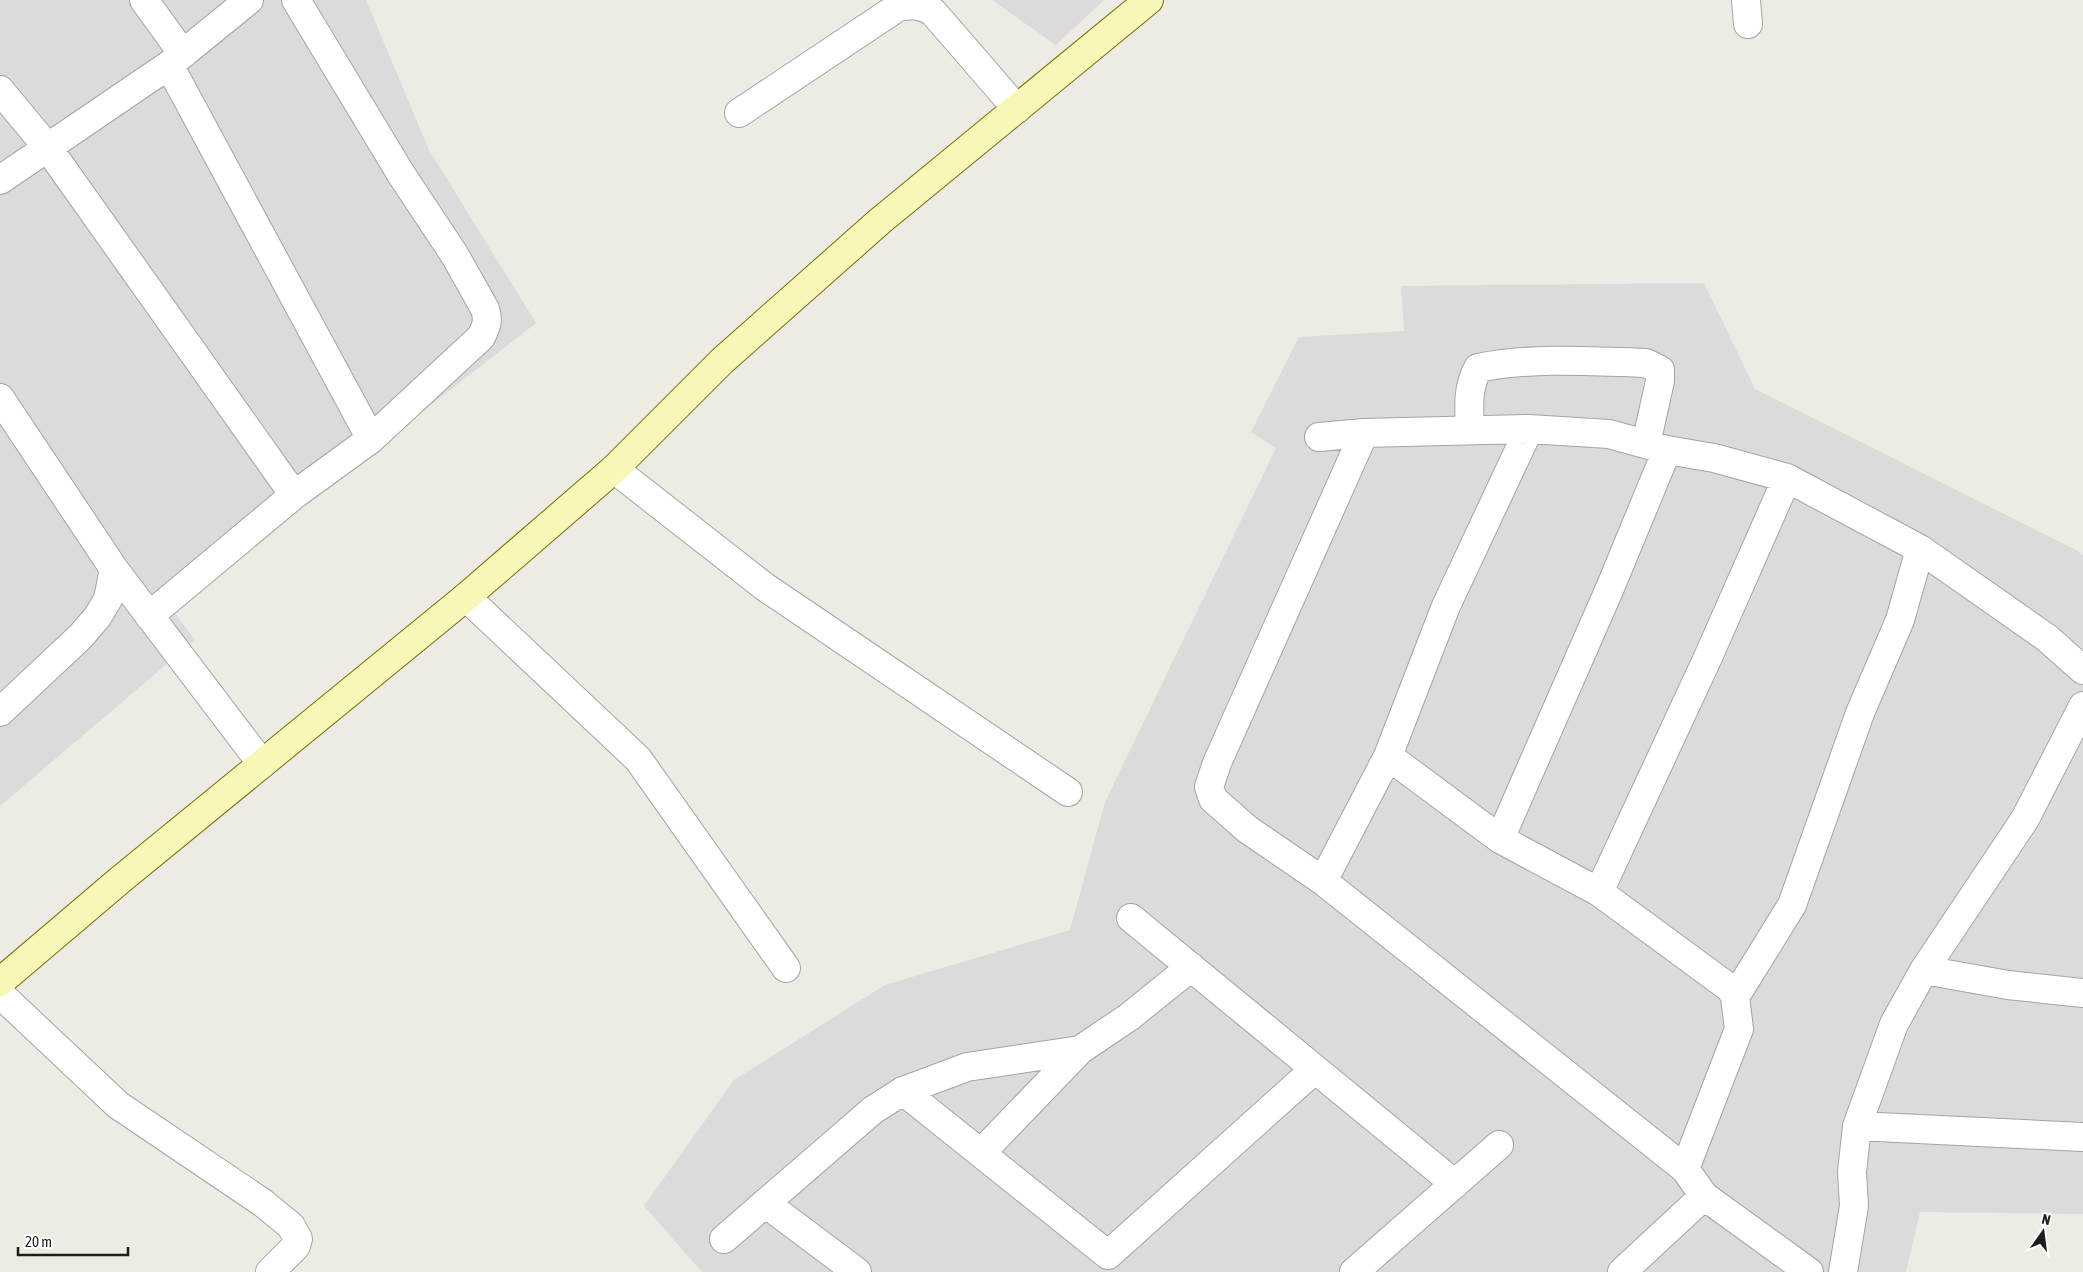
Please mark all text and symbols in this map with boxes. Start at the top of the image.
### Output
north arrow [2018,1207,2068,1257]
text: N [2040,1211,2052,1228]
scale bar [18,1224,128,1256]
text: 20 m [25,1233,52,1250]

